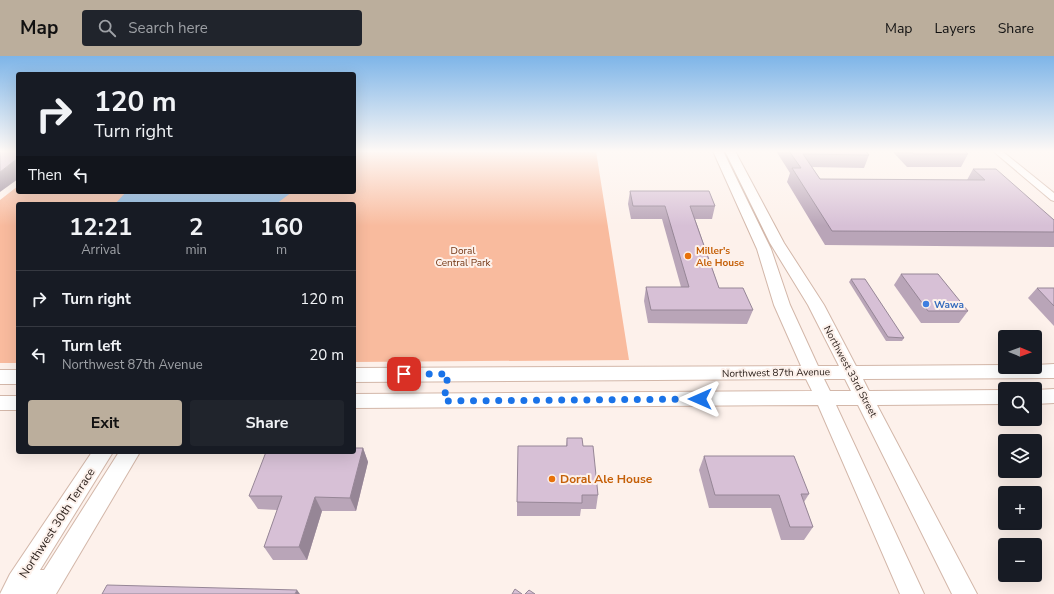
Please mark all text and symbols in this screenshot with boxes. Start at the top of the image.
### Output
search box [82,10,362,46]
text: Map [20,15,58,41]
icon: search [96,17,118,39]
text: Search here [128,18,208,38]
text: Map [885,19,912,38]
text: Layers [934,19,976,38]
text: Share [998,19,1034,38]
text: 120 m [94,83,177,121]
icon: right [28,88,80,140]
text: Turn right [94,119,173,143]
icon: left [70,164,92,186]
text: Then [28,165,62,185]
text: 12:21 [69,211,132,243]
text: 2 [189,211,203,243]
text: 160 [260,211,303,243]
text: Arrival [81,241,120,259]
text: min [185,241,207,259]
text: m [276,241,287,259]
park label: Doral Central Park [435,244,492,270]
place label: Miller's Ale House [696,244,745,270]
marker: Miller's Ale House [683,251,693,261]
icon: right [28,288,50,310]
text: Turn right [62,289,131,309]
text: 120 m [300,289,344,309]
place label: Wawa [934,298,964,312]
marker: Wawa [921,299,931,309]
street label: Northwest 33rd Street [820,323,880,420]
north arrow [998,330,1042,374]
map controls [998,330,1042,582]
text: Turn left [62,336,121,356]
icon: left [28,344,50,366]
text: 20 m [309,345,344,365]
text: Northwest 87th Avenue [62,356,203,374]
pin [387,357,421,391]
icon: arrive [393,363,415,385]
street label: Northwest 87th Avenue [722,365,830,381]
position arrow [679,378,721,420]
button: search [998,382,1042,426]
button: Exit [28,400,182,446]
button: Share [190,400,344,446]
button: layers [998,434,1042,478]
street label: Northwest 30th Terrace [15,465,99,581]
place label: Doral Ale House [560,471,653,487]
marker: Doral Ale House [547,474,557,484]
button: + [998,486,1042,530]
button: − [998,538,1042,582]

